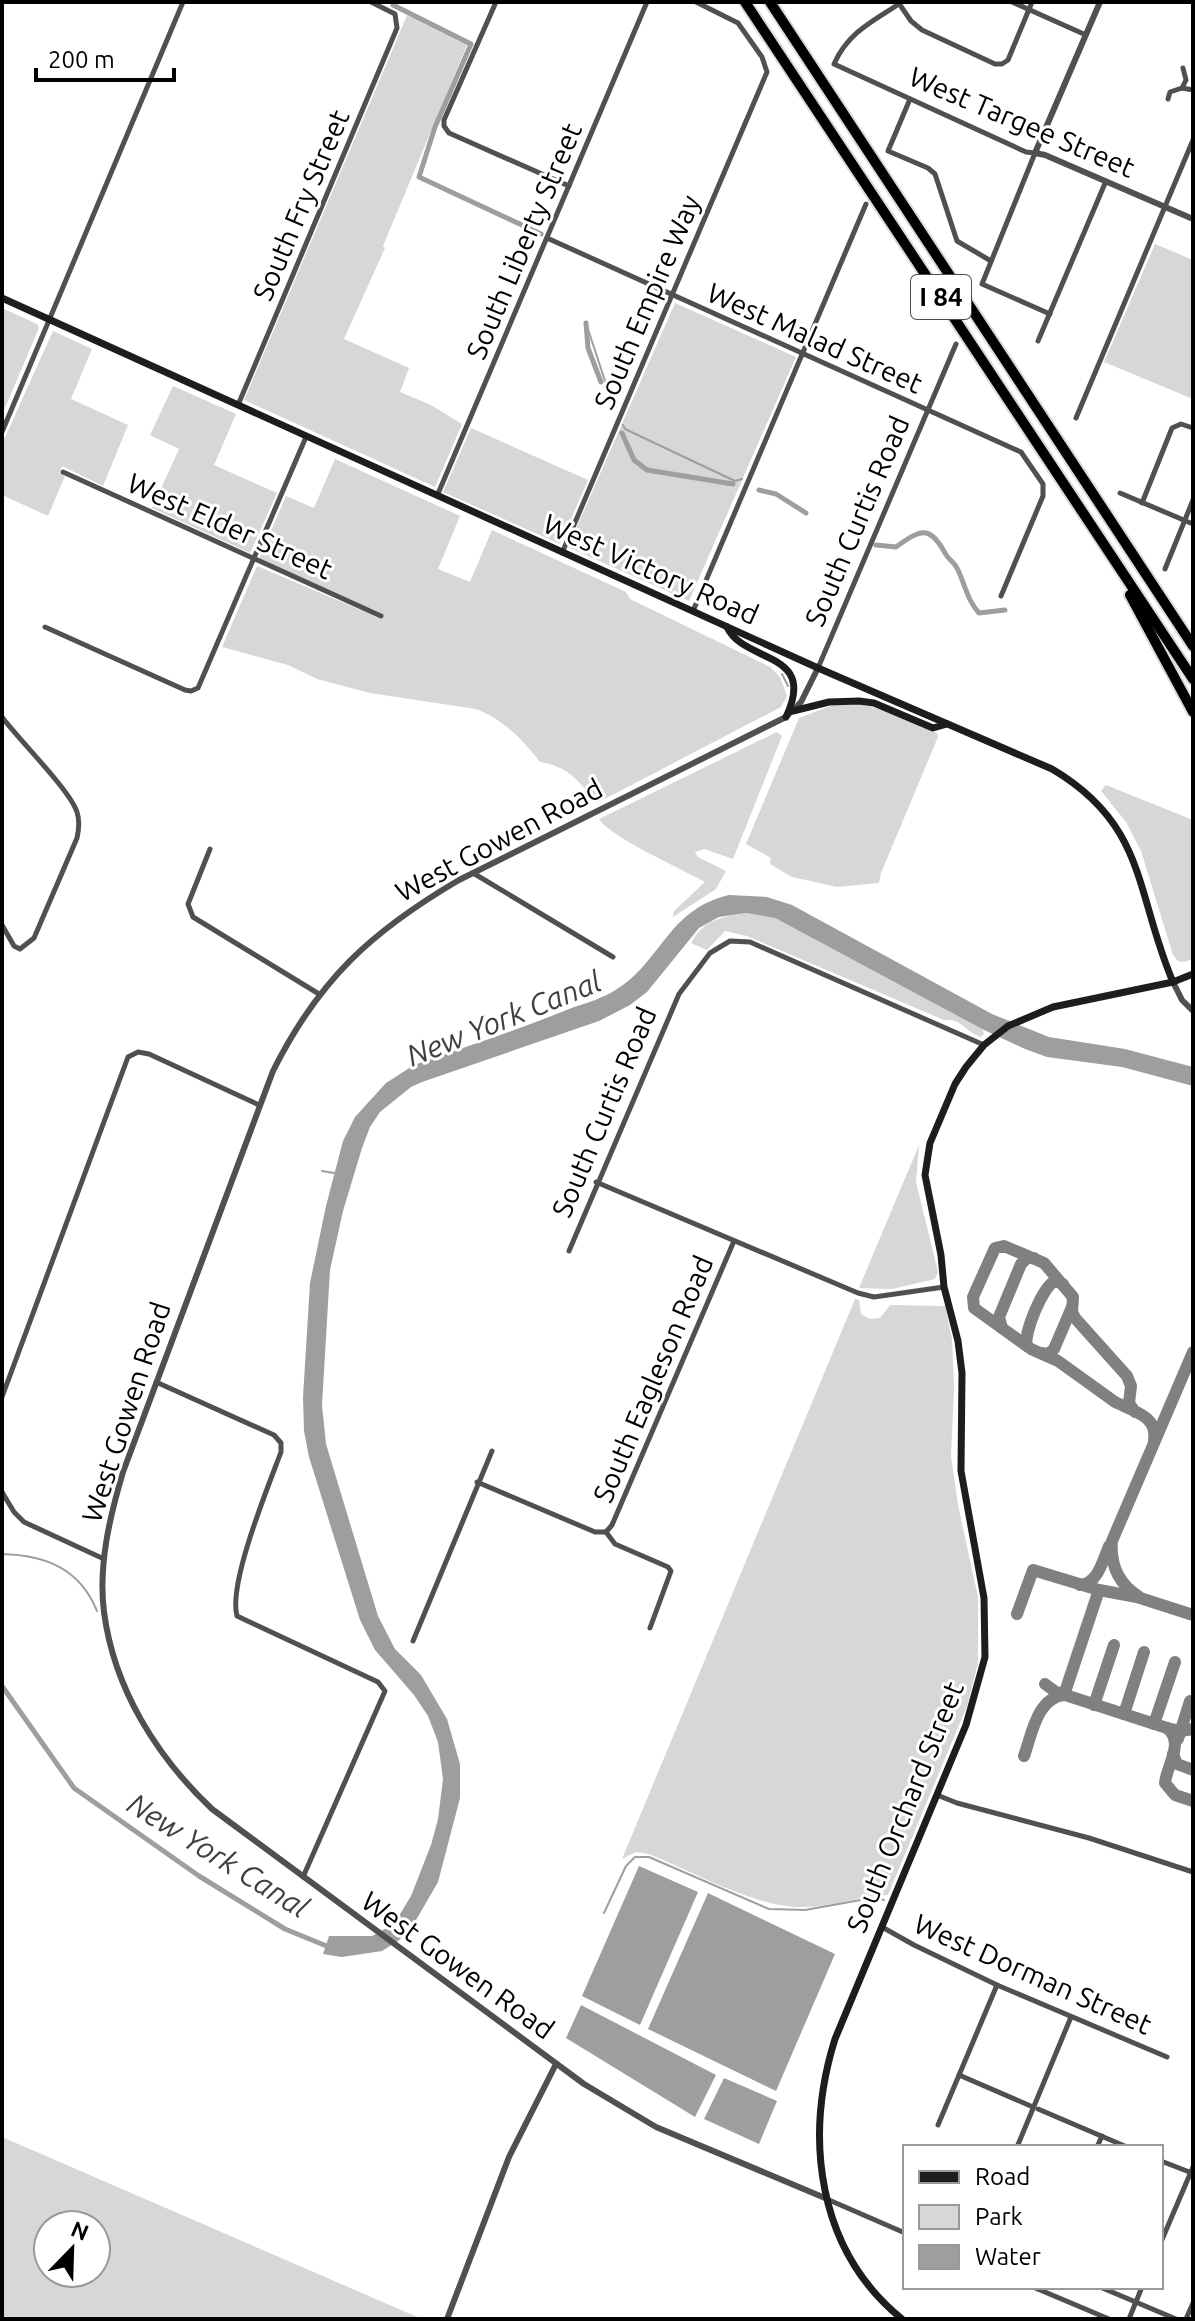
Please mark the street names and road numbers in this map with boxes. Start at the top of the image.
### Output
street label: West Targee Street [905,60,1139,183]
street label: South Fry Street [246,105,355,305]
street label: South Liberty Street [460,118,587,363]
street label: South Empire Way [588,190,706,413]
road number: I 84 [911,275,971,319]
street label: West Malad Street [703,276,927,399]
street label: South Curtis Road [798,411,915,630]
street label: West Elder Street [123,467,337,585]
street label: West Victory Road [539,507,763,630]
street label: West Gowen Road [390,772,607,907]
street label: South Curtis Road [545,1002,662,1221]
street label: South Eagleson Road [587,1251,719,1507]
street label: West Gowen Road [75,1298,176,1526]
street label: South Orchard Street [840,1677,969,1937]
street label: West Gowen Road [356,1885,560,2045]
street label: West Dorman Street [910,1907,1157,2040]

